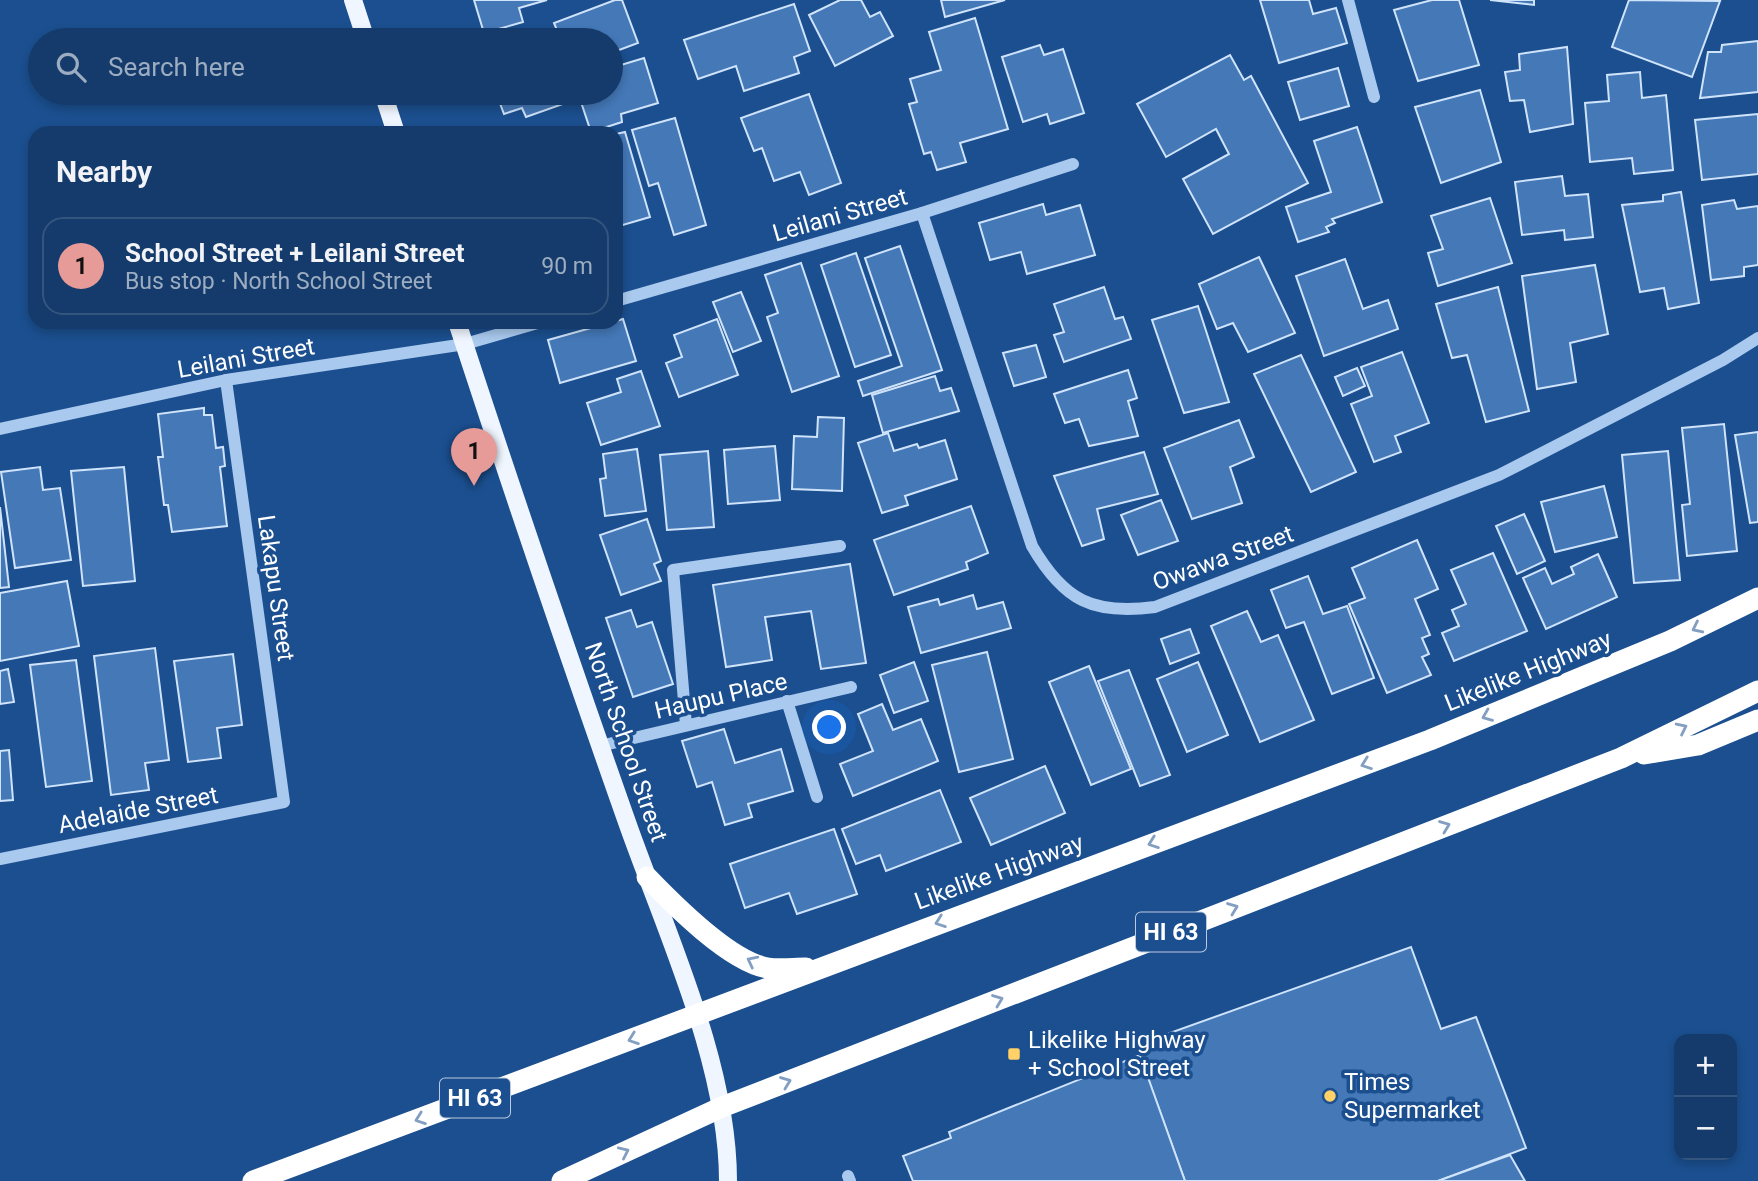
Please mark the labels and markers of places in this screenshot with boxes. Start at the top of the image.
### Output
pin: 1 [451,428,497,486]
place label: Likelike Highway + School Street [1028,1026,1206,1082]
marker: Likelike Highway + School Street [1006,1046,1022,1062]
place label: Times Supermarket [1344,1068,1481,1124]
marker: Times Supermarket [1322,1088,1338,1104]

